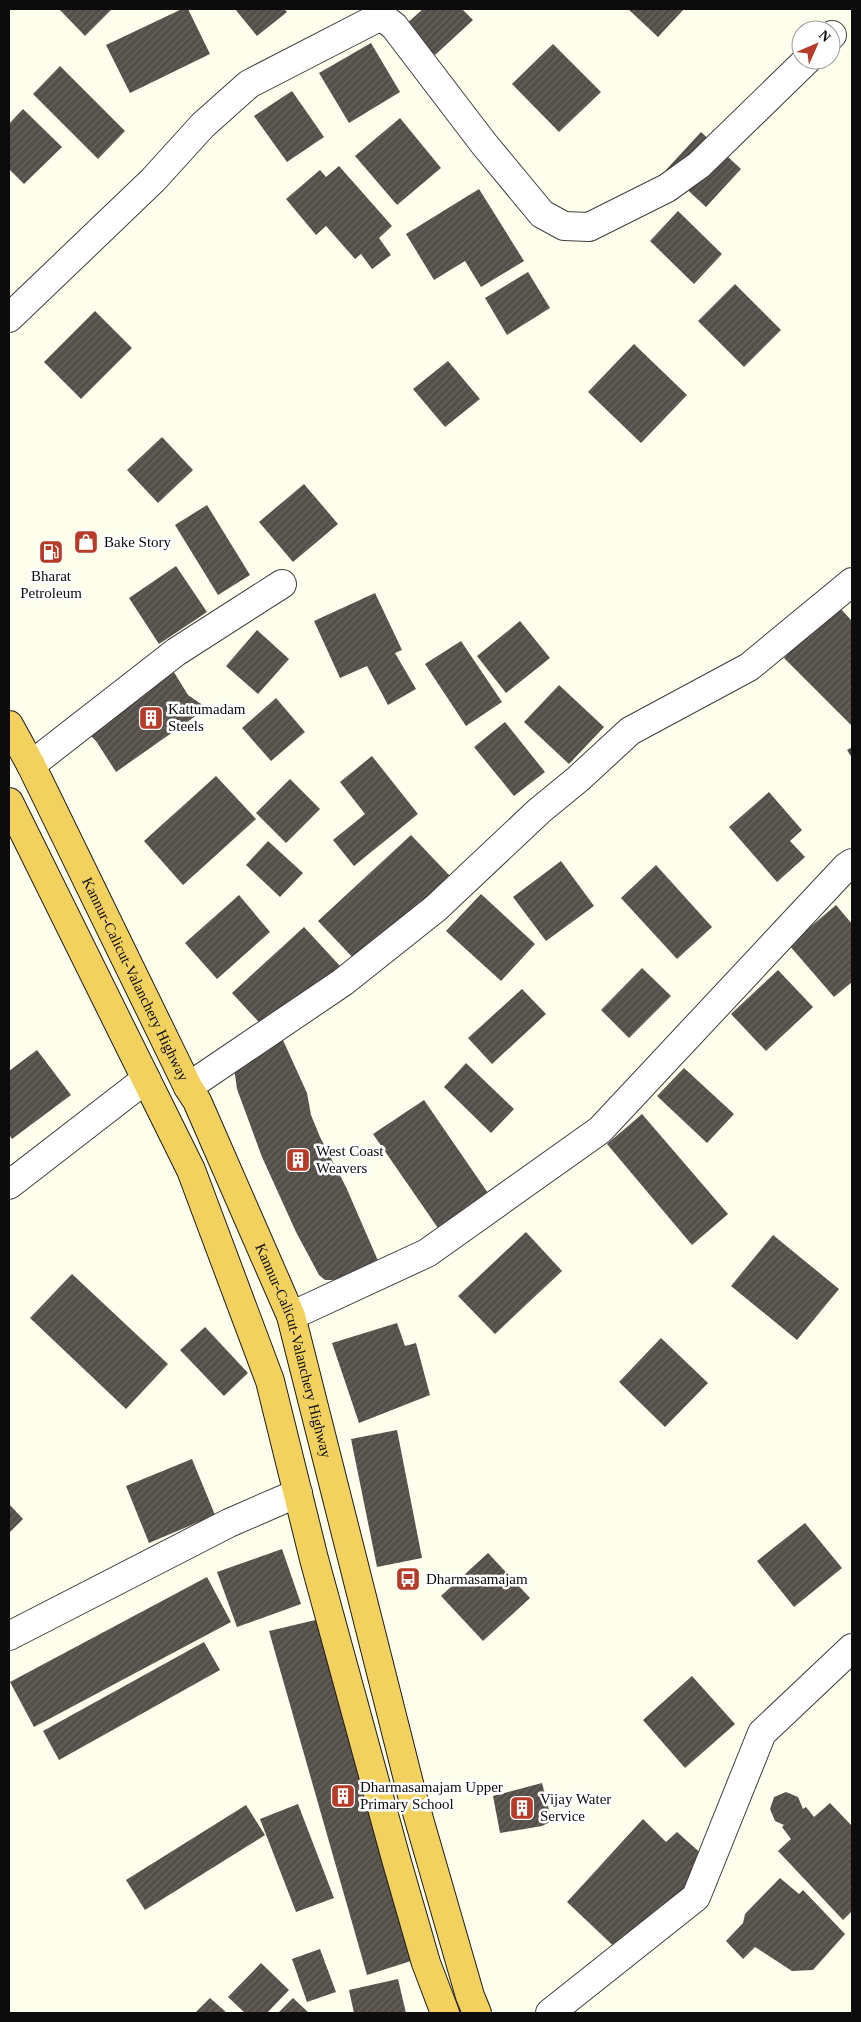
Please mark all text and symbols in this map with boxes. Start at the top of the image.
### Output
north arrow [791,20,841,70]
text: N [816,27,834,45]
shop icon: Bake Story [73,529,99,555]
place label: Bake Story [104,534,172,550]
fuel station icon: Bharat Petroleum [38,539,64,565]
place label: Bharat Petroleum [20,568,82,601]
place label: Kattumadam Steels [168,701,246,734]
building icon: Kattumadam Steels [138,705,164,731]
street label: Kannur-Calicut-Valanchery Highway [79,875,192,1084]
place label: West Coast Weavers [316,1143,384,1176]
building icon: West Coast Weavers [285,1147,311,1173]
street label: Kannur-Calicut-Valanchery Highway [252,1241,335,1460]
bus stop icon: Dharmasamajam [395,1566,421,1592]
place label: Dharmasamajam [426,1571,528,1587]
place label: Dharmasamajam Upper Primary School [360,1779,503,1812]
building icon: Dharmasamajam Upper Primary School [330,1783,356,1809]
place label: Vijay Water Service [540,1791,611,1824]
building icon: Vijay Water Service [509,1795,535,1821]

